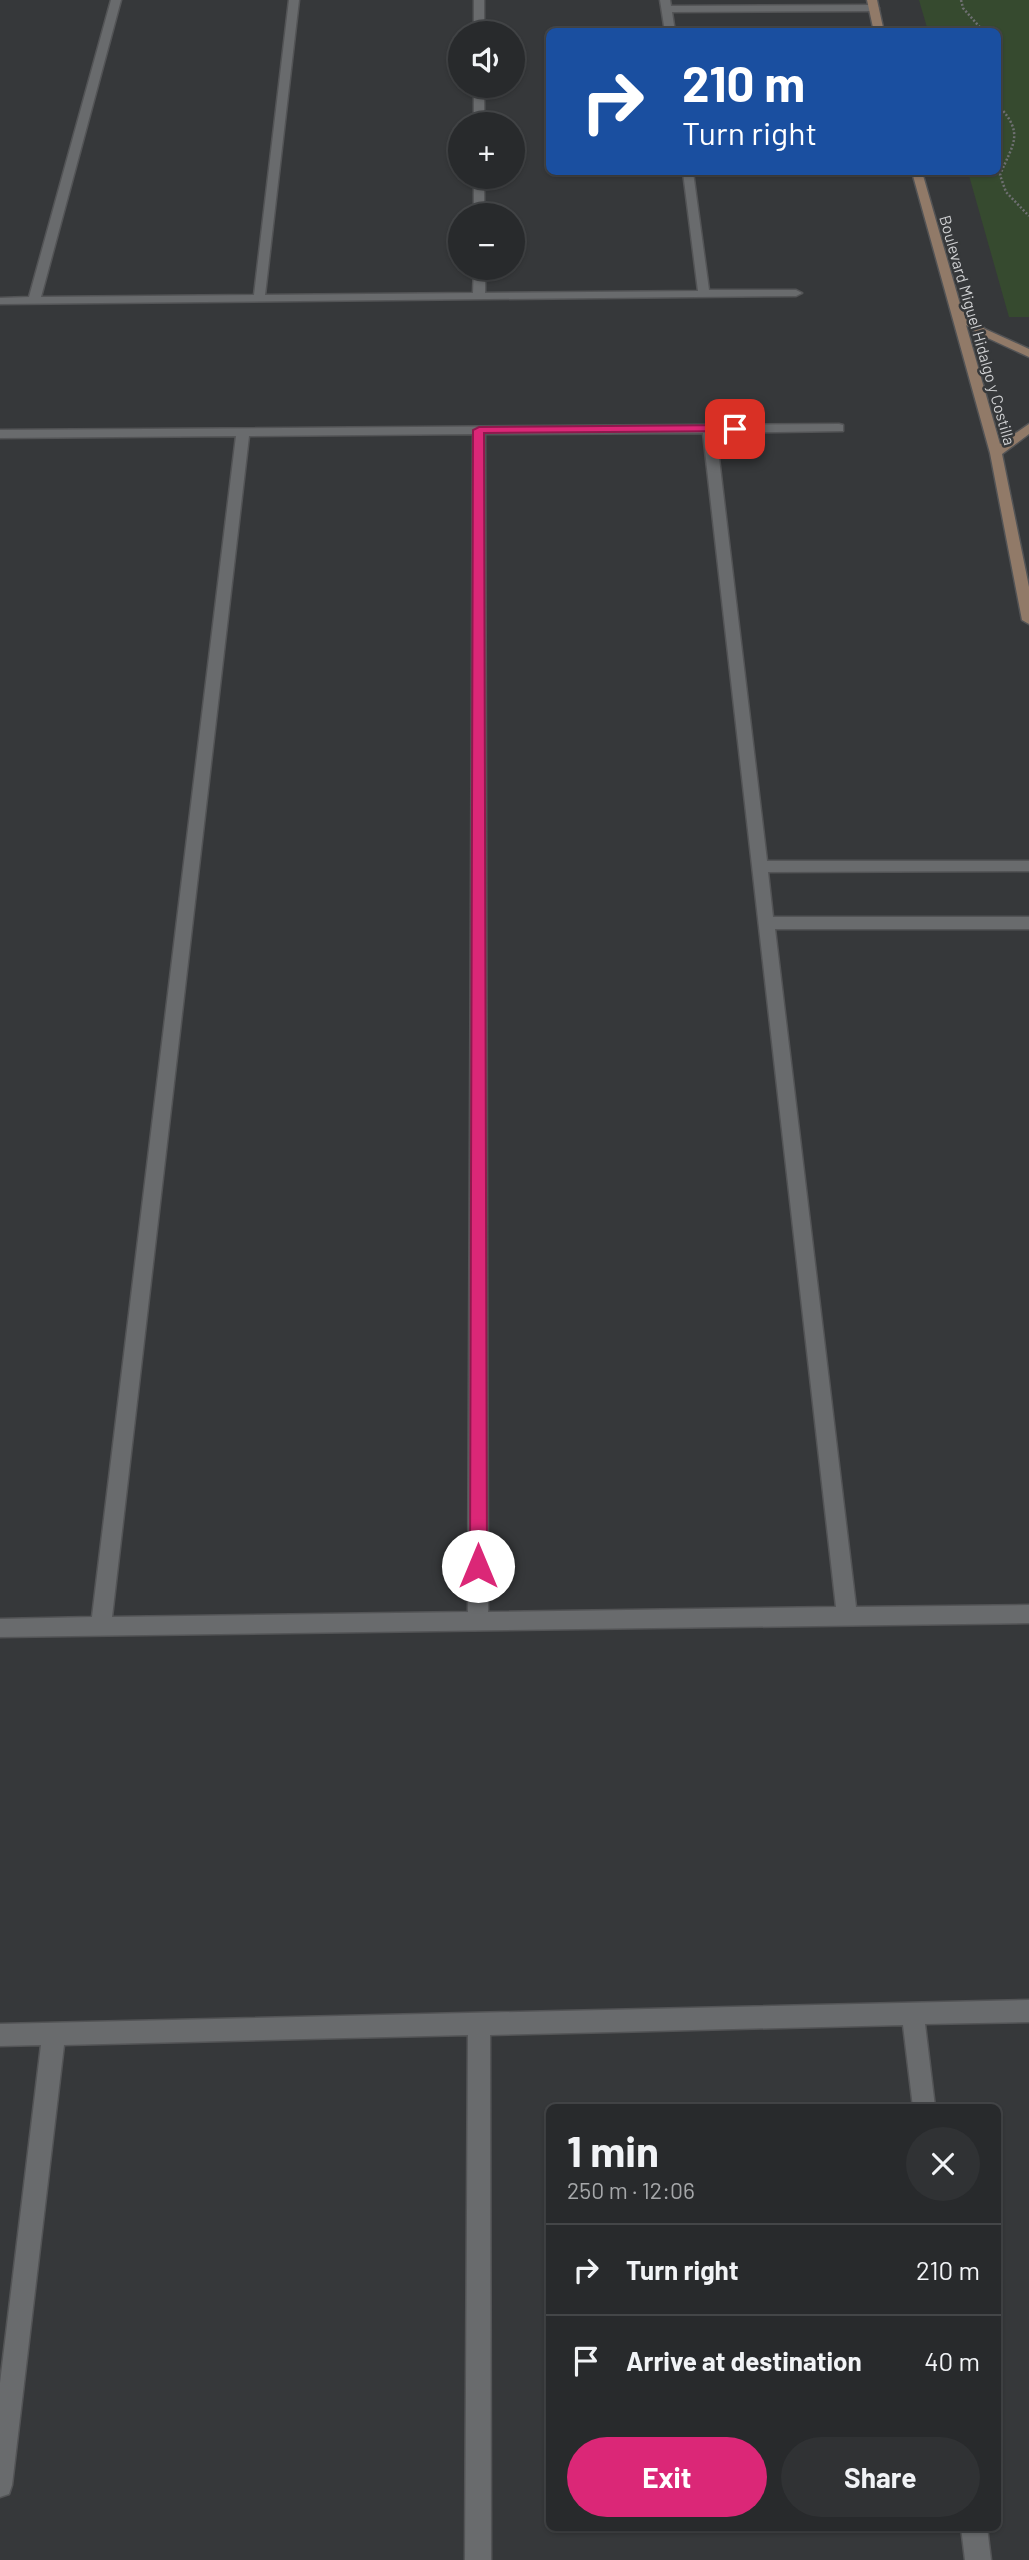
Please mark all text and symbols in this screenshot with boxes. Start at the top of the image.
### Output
map controls [448,21,525,280]
button: sound [448,21,525,98]
text: 210 m [682,53,805,112]
icon: right [567,56,658,147]
button: + [448,112,525,189]
text: Turn right [682,113,817,151]
button: − [448,203,525,280]
street label: Boulevard Miguel Hidalgo y Costilla [936,213,1020,447]
pin [705,399,765,459]
icon: arrive [716,410,754,448]
position arrow [441,1529,515,1603]
text: 1 min [567,2125,659,2175]
button: close [906,2127,980,2201]
text: 250 m · 12:06 [567,2176,695,2204]
icon: right [567,2251,605,2289]
text: Turn right [626,2254,739,2285]
text: 210 m [916,2254,980,2285]
icon: arrive [567,2342,605,2380]
text: Arrive at destination [626,2345,862,2376]
text: 40 m [924,2345,980,2376]
button: Exit [567,2437,767,2517]
button: Share [781,2437,980,2517]

